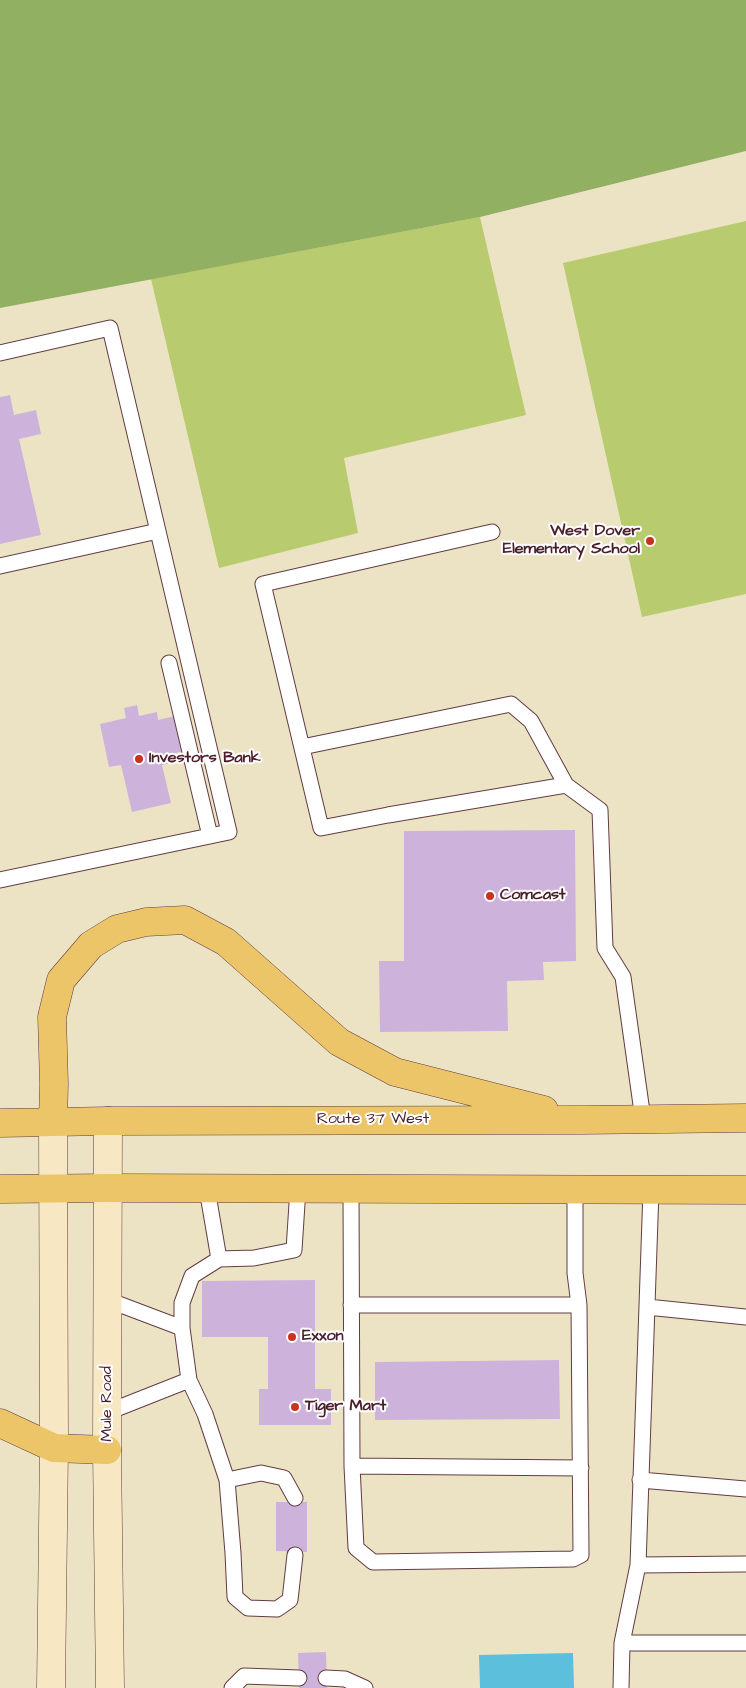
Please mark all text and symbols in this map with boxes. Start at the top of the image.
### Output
place label: West Dover Elementary School [503,522,640,560]
marker: West Dover Elementary School [644,535,656,547]
place label: Investors Bank [149,749,260,769]
marker: Investors Bank [133,753,145,765]
place label: Comcast [500,886,566,906]
marker: Comcast [484,890,496,902]
street label: Route 37 West [317,1110,429,1130]
place label: Exxon [302,1327,344,1347]
marker: Exxon [286,1331,298,1343]
street label: Mule Road [98,1366,118,1442]
place label: Tiger Mart [305,1397,386,1417]
marker: Tiger Mart [289,1401,301,1413]

